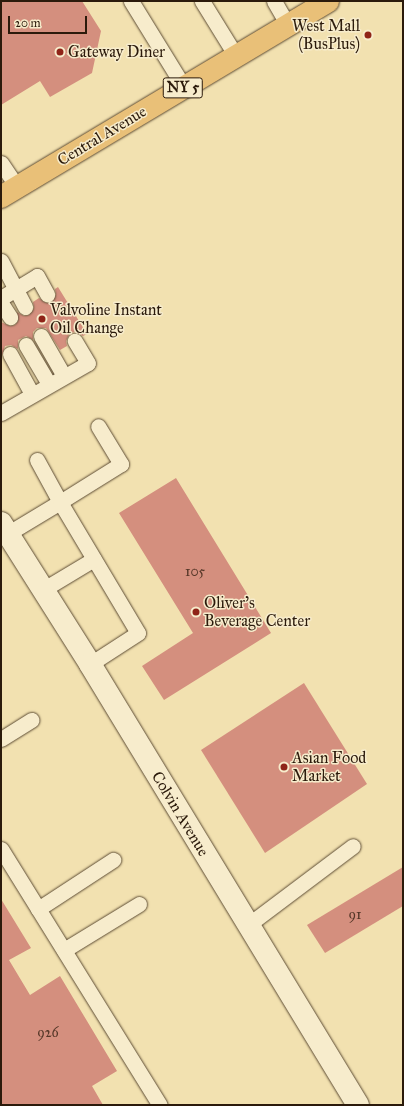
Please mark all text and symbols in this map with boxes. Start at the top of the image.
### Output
scale bar [10,8,89,34]
text: 20 m [15,16,41,30]
place label: West Mall (BusPlus) [292,16,360,54]
marker: West Mall (BusPlus) [363,30,373,40]
place label: Gateway Diner [68,42,165,62]
marker: Gateway Diner [55,47,65,57]
road number: NY 5 [162,75,204,101]
street label: Central Avenue [54,102,150,170]
place label: Valvoline Instant Oil Change [50,300,162,338]
marker: Valvoline Instant Oil Change [37,314,47,324]
house number: 105 [185,564,205,580]
place label: Oliver's Beverage Center [204,593,310,631]
marker: Oliver's Beverage Center [191,607,201,617]
place label: Asian Food Market [292,748,366,786]
marker: Asian Food Market [279,762,289,772]
street label: Colvin Avenue [147,768,213,860]
house number: 91 [349,907,361,923]
house number: 926 [37,1025,59,1041]

